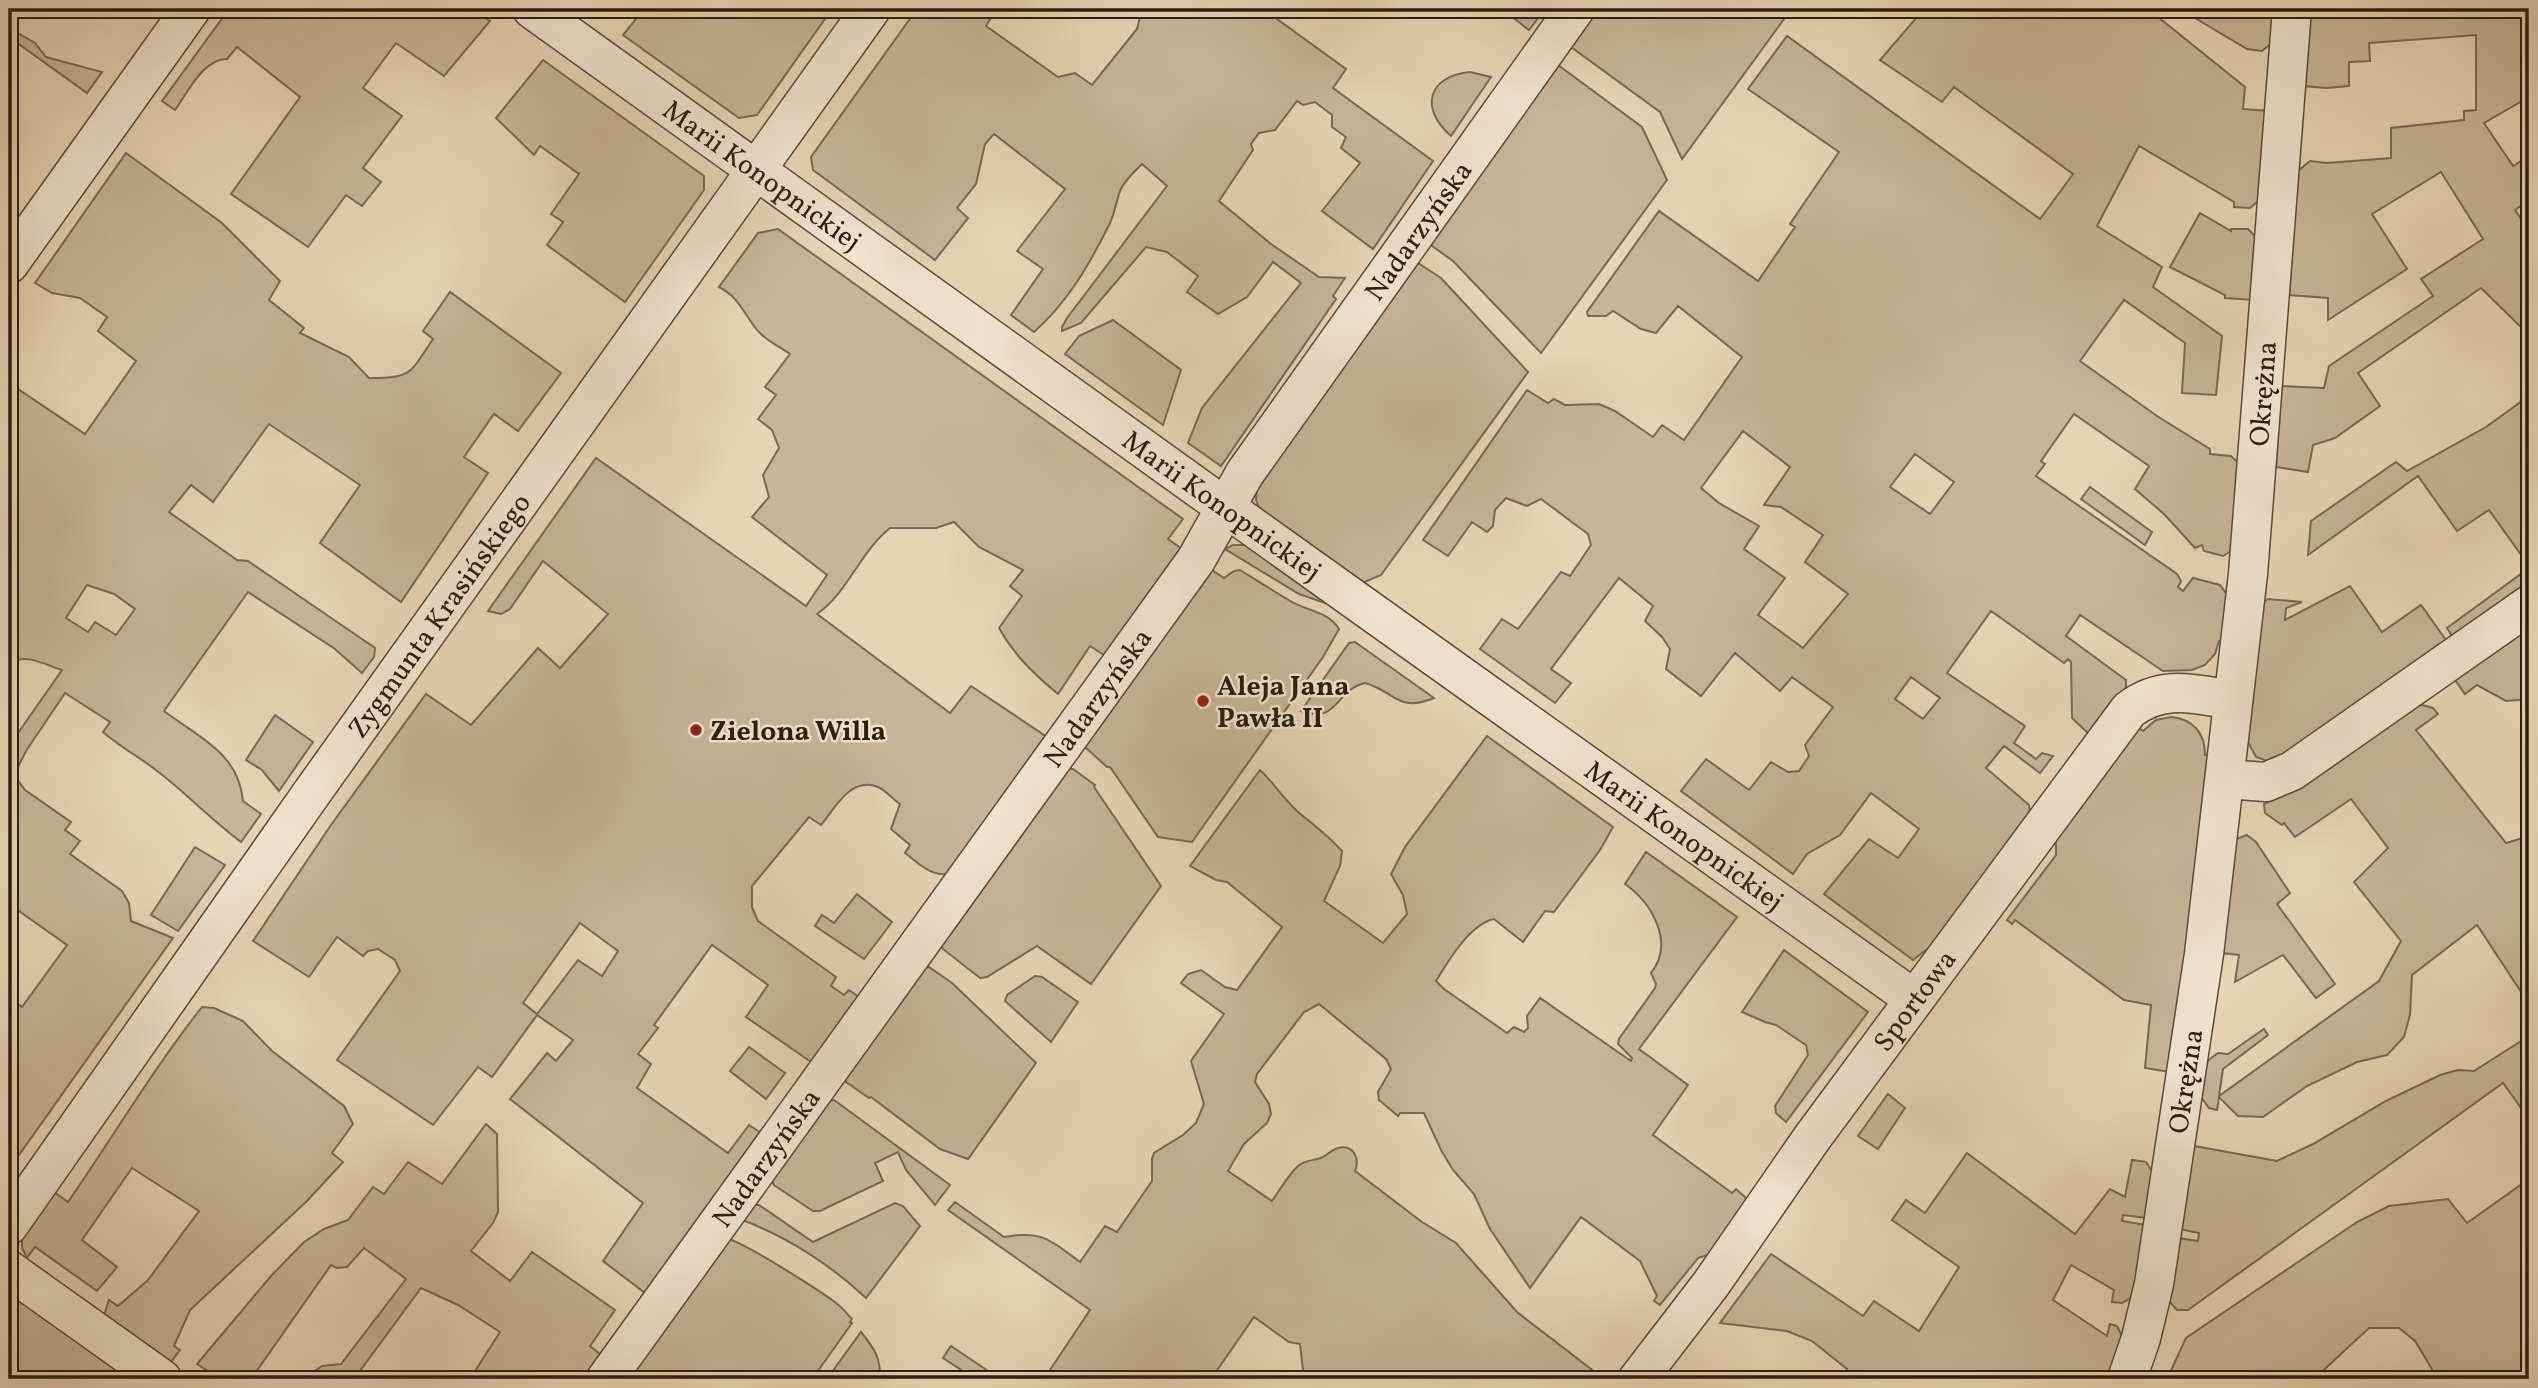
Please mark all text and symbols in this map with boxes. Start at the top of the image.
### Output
street label: Marii Konopnickiej [654,92,869,262]
street label: Nadarzyńska [1356,154,1483,310]
street label: Okrężna [2241,340,2288,448]
street label: Marii Konopnickiej [1113,422,1328,592]
street label: Zygmunta Krasińskiego [340,486,541,747]
street label: Nadarzyńska [1035,621,1163,777]
place label: Aleja Jana Pawła II [1217,668,1349,739]
marker: Aleja Jana Pawła II [1195,693,1211,709]
place label: Zielona Willa [710,713,886,752]
marker: Zielona Willa [688,722,704,738]
street label: Marii Konopnickiej [1575,753,1791,922]
street label: Sportowa [1865,943,1967,1061]
street label: Okrężna [2160,1027,2214,1137]
street label: Nadarzyńska [704,1081,831,1237]

